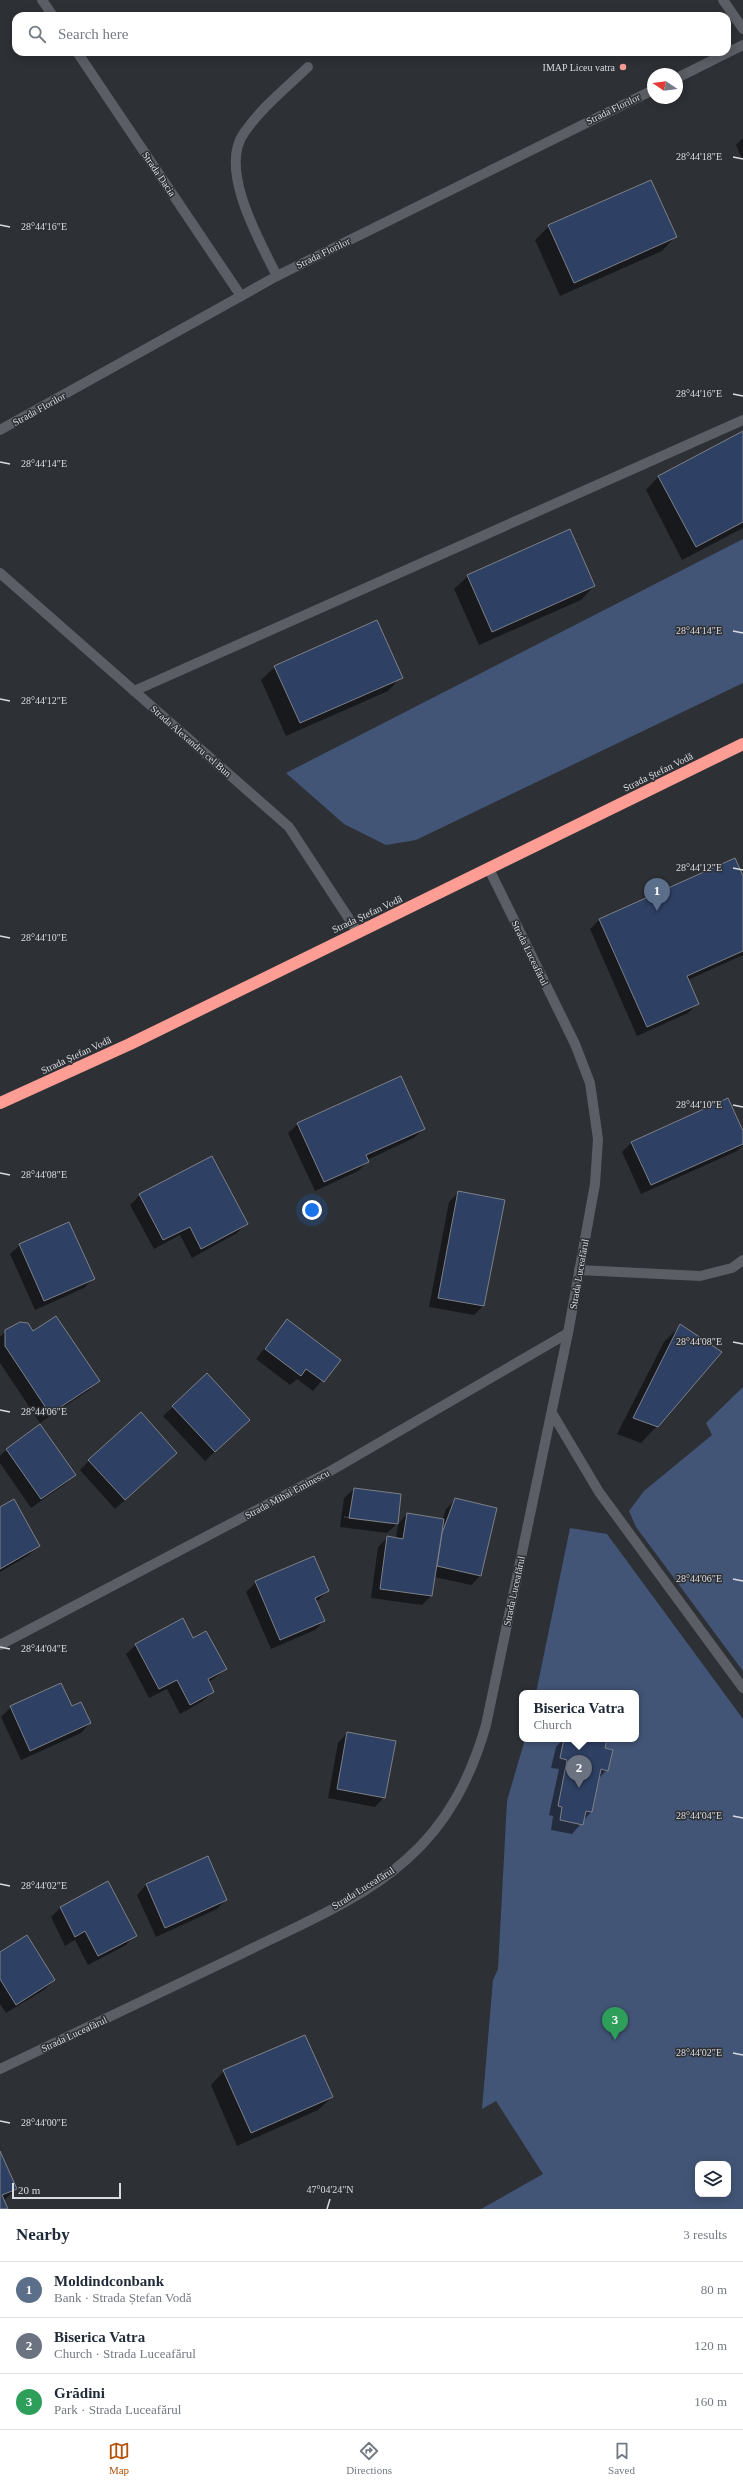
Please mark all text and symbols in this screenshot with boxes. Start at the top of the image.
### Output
search box [12,12,731,56]
icon: search [26,23,48,45]
text: Search here [58,26,128,42]
place label: IMAP Liceu vatra [543,62,616,73]
marker: IMAP Liceu vatra [618,62,628,72]
north arrow [647,68,683,104]
street label: Strada Florilor [584,91,642,127]
street label: Strada Dacia [140,150,178,199]
text: 28°44'18"E [676,151,722,162]
text: 28°44'16"E [21,221,67,232]
street label: Strada Florilor [294,235,352,271]
text: 28°44'16"E [676,388,722,399]
street label: Strada Florilor [11,390,68,428]
text: 28°44'14"E [21,458,67,469]
text: 28°44'14"E [676,625,722,636]
text: 28°44'12"E [21,695,67,706]
street label: Strada Alexandru cel Bun [149,703,233,779]
street label: Strada Ștefan Vodă [621,750,695,794]
text: 28°44'12"E [676,862,722,873]
pin: 1 [644,878,670,911]
street label: Strada Ștefan Vodă [330,893,404,935]
street label: Strada Luceafărul [509,919,551,988]
text: 28°44'10"E [21,932,67,943]
street label: Strada Ștefan Vodă [39,1034,113,1076]
text: 28°44'10"E [676,1099,722,1110]
text: 28°44'08"E [21,1169,67,1180]
your location [302,1200,322,1220]
street label: Strada Luceafărul [567,1238,591,1310]
text: 28°44'08"E [676,1336,722,1347]
text: 28°44'06"E [21,1406,67,1417]
street label: Strada Mihai Eminescu [243,1467,331,1521]
street label: Strada Luceafărul [501,1555,527,1627]
text: 28°44'06"E [676,1573,722,1584]
text: 28°44'04"E [21,1643,67,1654]
popup [519,1690,639,1742]
text: Biserica Vatra [533,1700,625,1716]
text: Church [533,1717,572,1732]
pin: 2 [566,1755,592,1788]
text: 28°44'04"E [676,1810,722,1821]
street label: Strada Luceafărul [330,1864,396,1912]
text: 28°44'02"E [21,1880,67,1891]
pin: 3 [602,2007,628,2040]
street label: Strada Luceafărul [39,2014,109,2054]
text: 28°44'02"E [676,2047,722,2058]
text: 28°44'00"E [21,2117,67,2128]
map controls [695,2161,731,2197]
button: layers [695,2161,731,2197]
scale bar [12,2181,121,2200]
text: 20 m [18,2184,40,2196]
text: 47°04'24"N [306,2184,354,2195]
text: Nearby [16,2225,70,2244]
text: 3 results [683,2227,727,2242]
text: Moldindconbank [54,2273,164,2289]
text: 1 [26,2282,32,2297]
text: 80 m [701,2282,727,2297]
text: Bank · Strada Ștefan Vodă [54,2290,191,2305]
text: Biserica Vatra [54,2329,145,2345]
text: 2 [26,2338,32,2353]
text: 120 m [694,2338,727,2353]
text: Church · Strada Luceafărul [54,2346,196,2361]
text: Grădini [54,2385,105,2401]
text: 3 [26,2394,32,2409]
text: 160 m [694,2394,727,2409]
text: Park · Strada Luceafărul [54,2402,181,2417]
tab: Map [108,2440,130,2476]
tab: Directions [346,2440,392,2476]
tab: Saved [608,2440,635,2476]

